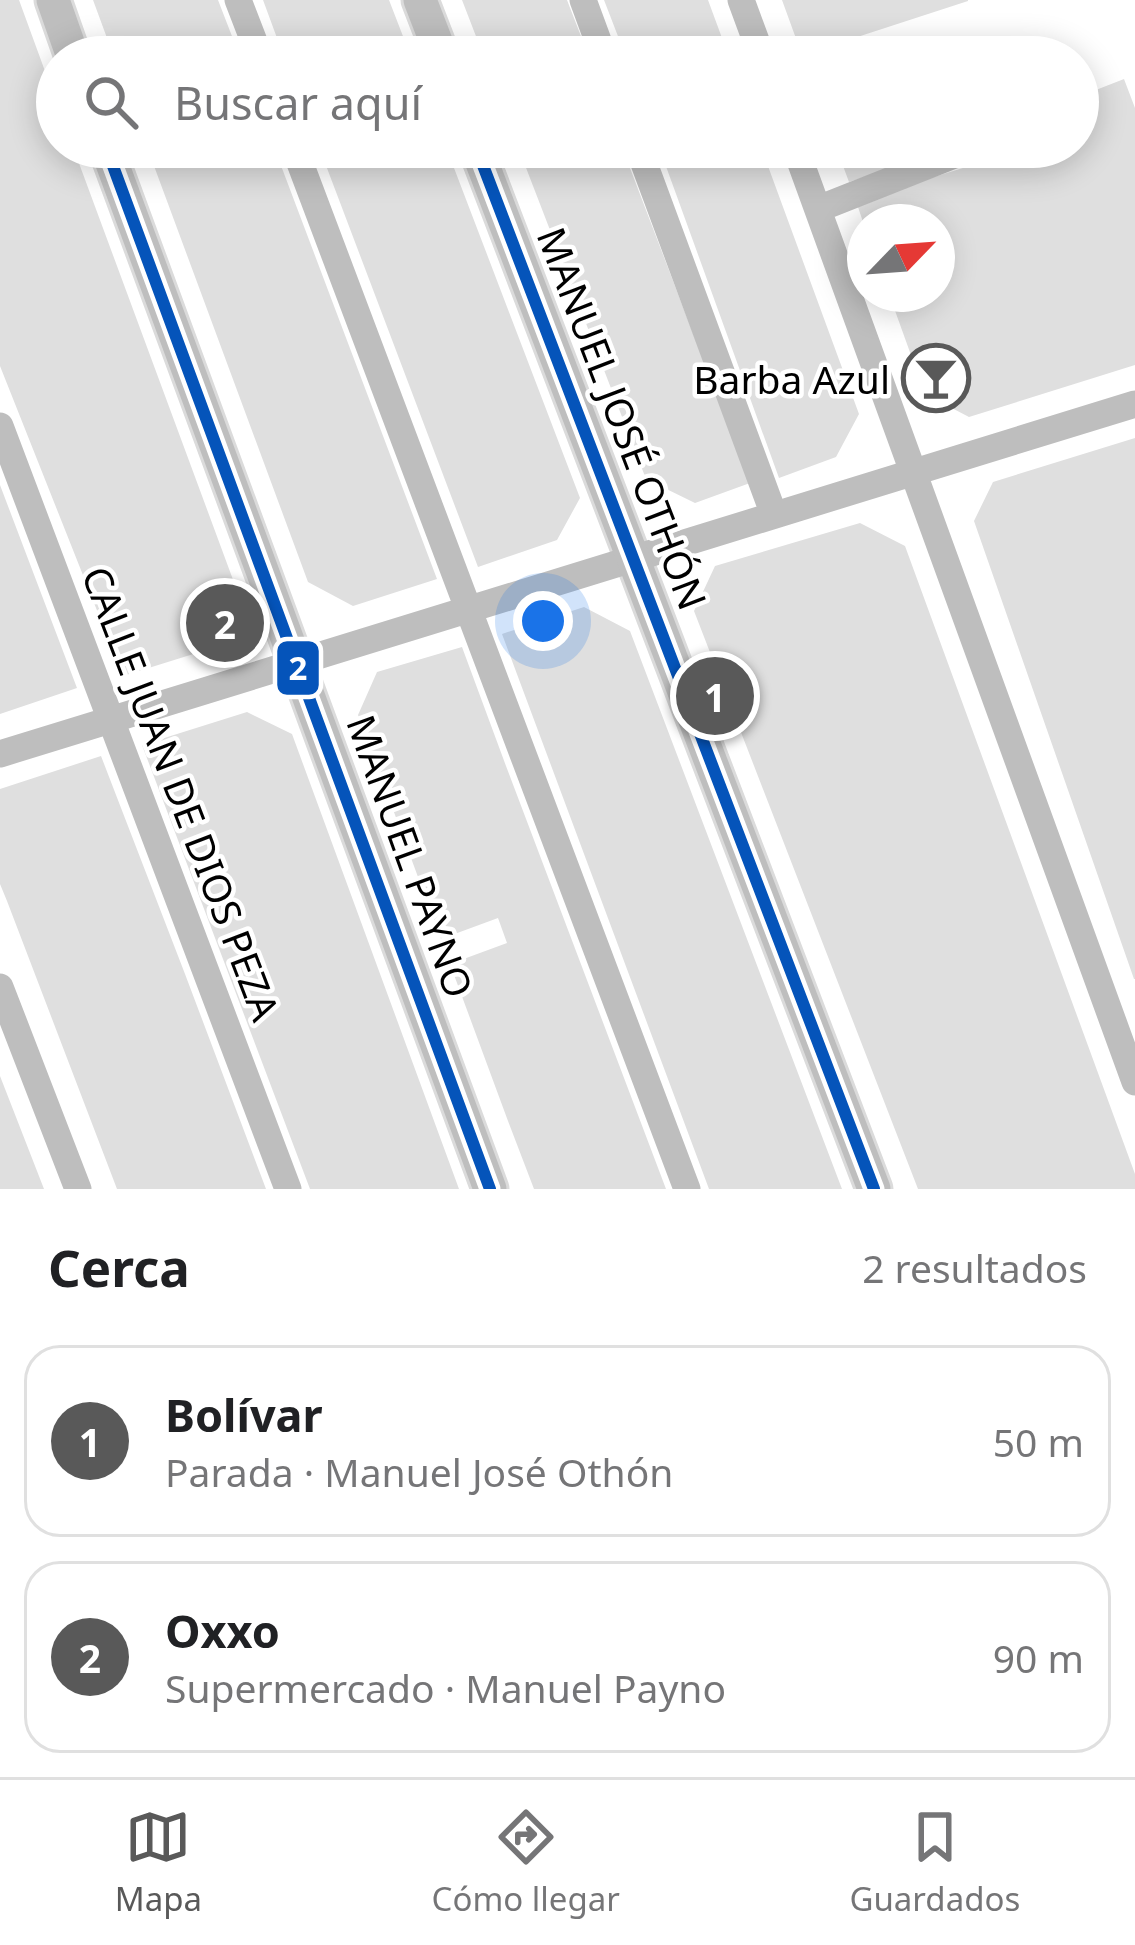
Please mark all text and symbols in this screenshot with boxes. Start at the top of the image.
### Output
search box [36,36,1099,168]
icon: search [78,69,144,135]
text: Buscar aquí [174,72,422,133]
north arrow [847,204,955,312]
street label: MANUEL JOSÉ OTHÓN [526,219,720,617]
bar icon: Barba Azul [901,343,971,413]
place label: Barba Azul [693,352,890,405]
street label: CALLE JUAN DE DIOS PEZA [71,558,293,1028]
pin: 2 [186,578,264,668]
your location [513,591,573,651]
line badge: 2 [275,639,321,697]
text: 2 [289,645,307,690]
pin: 1 [676,651,754,741]
street label: MANUEL PAYNO [335,707,487,1005]
text: Cerca [48,1232,190,1302]
text: 2 resultados [862,1241,1087,1294]
text: Bolívar [165,1384,323,1445]
text: 1 [79,1415,101,1468]
text: 50 m [993,1415,1084,1468]
text: Parada · Manuel José Othón [165,1445,673,1498]
text: Oxxo [165,1600,280,1661]
text: 2 [79,1631,101,1684]
text: 90 m [993,1631,1084,1684]
text: Supermercado · Manuel Payno [165,1661,726,1714]
tab: Mapa [115,1804,202,1921]
tab: Cómo llegar [432,1804,620,1921]
tab: Guardados [849,1804,1020,1921]

